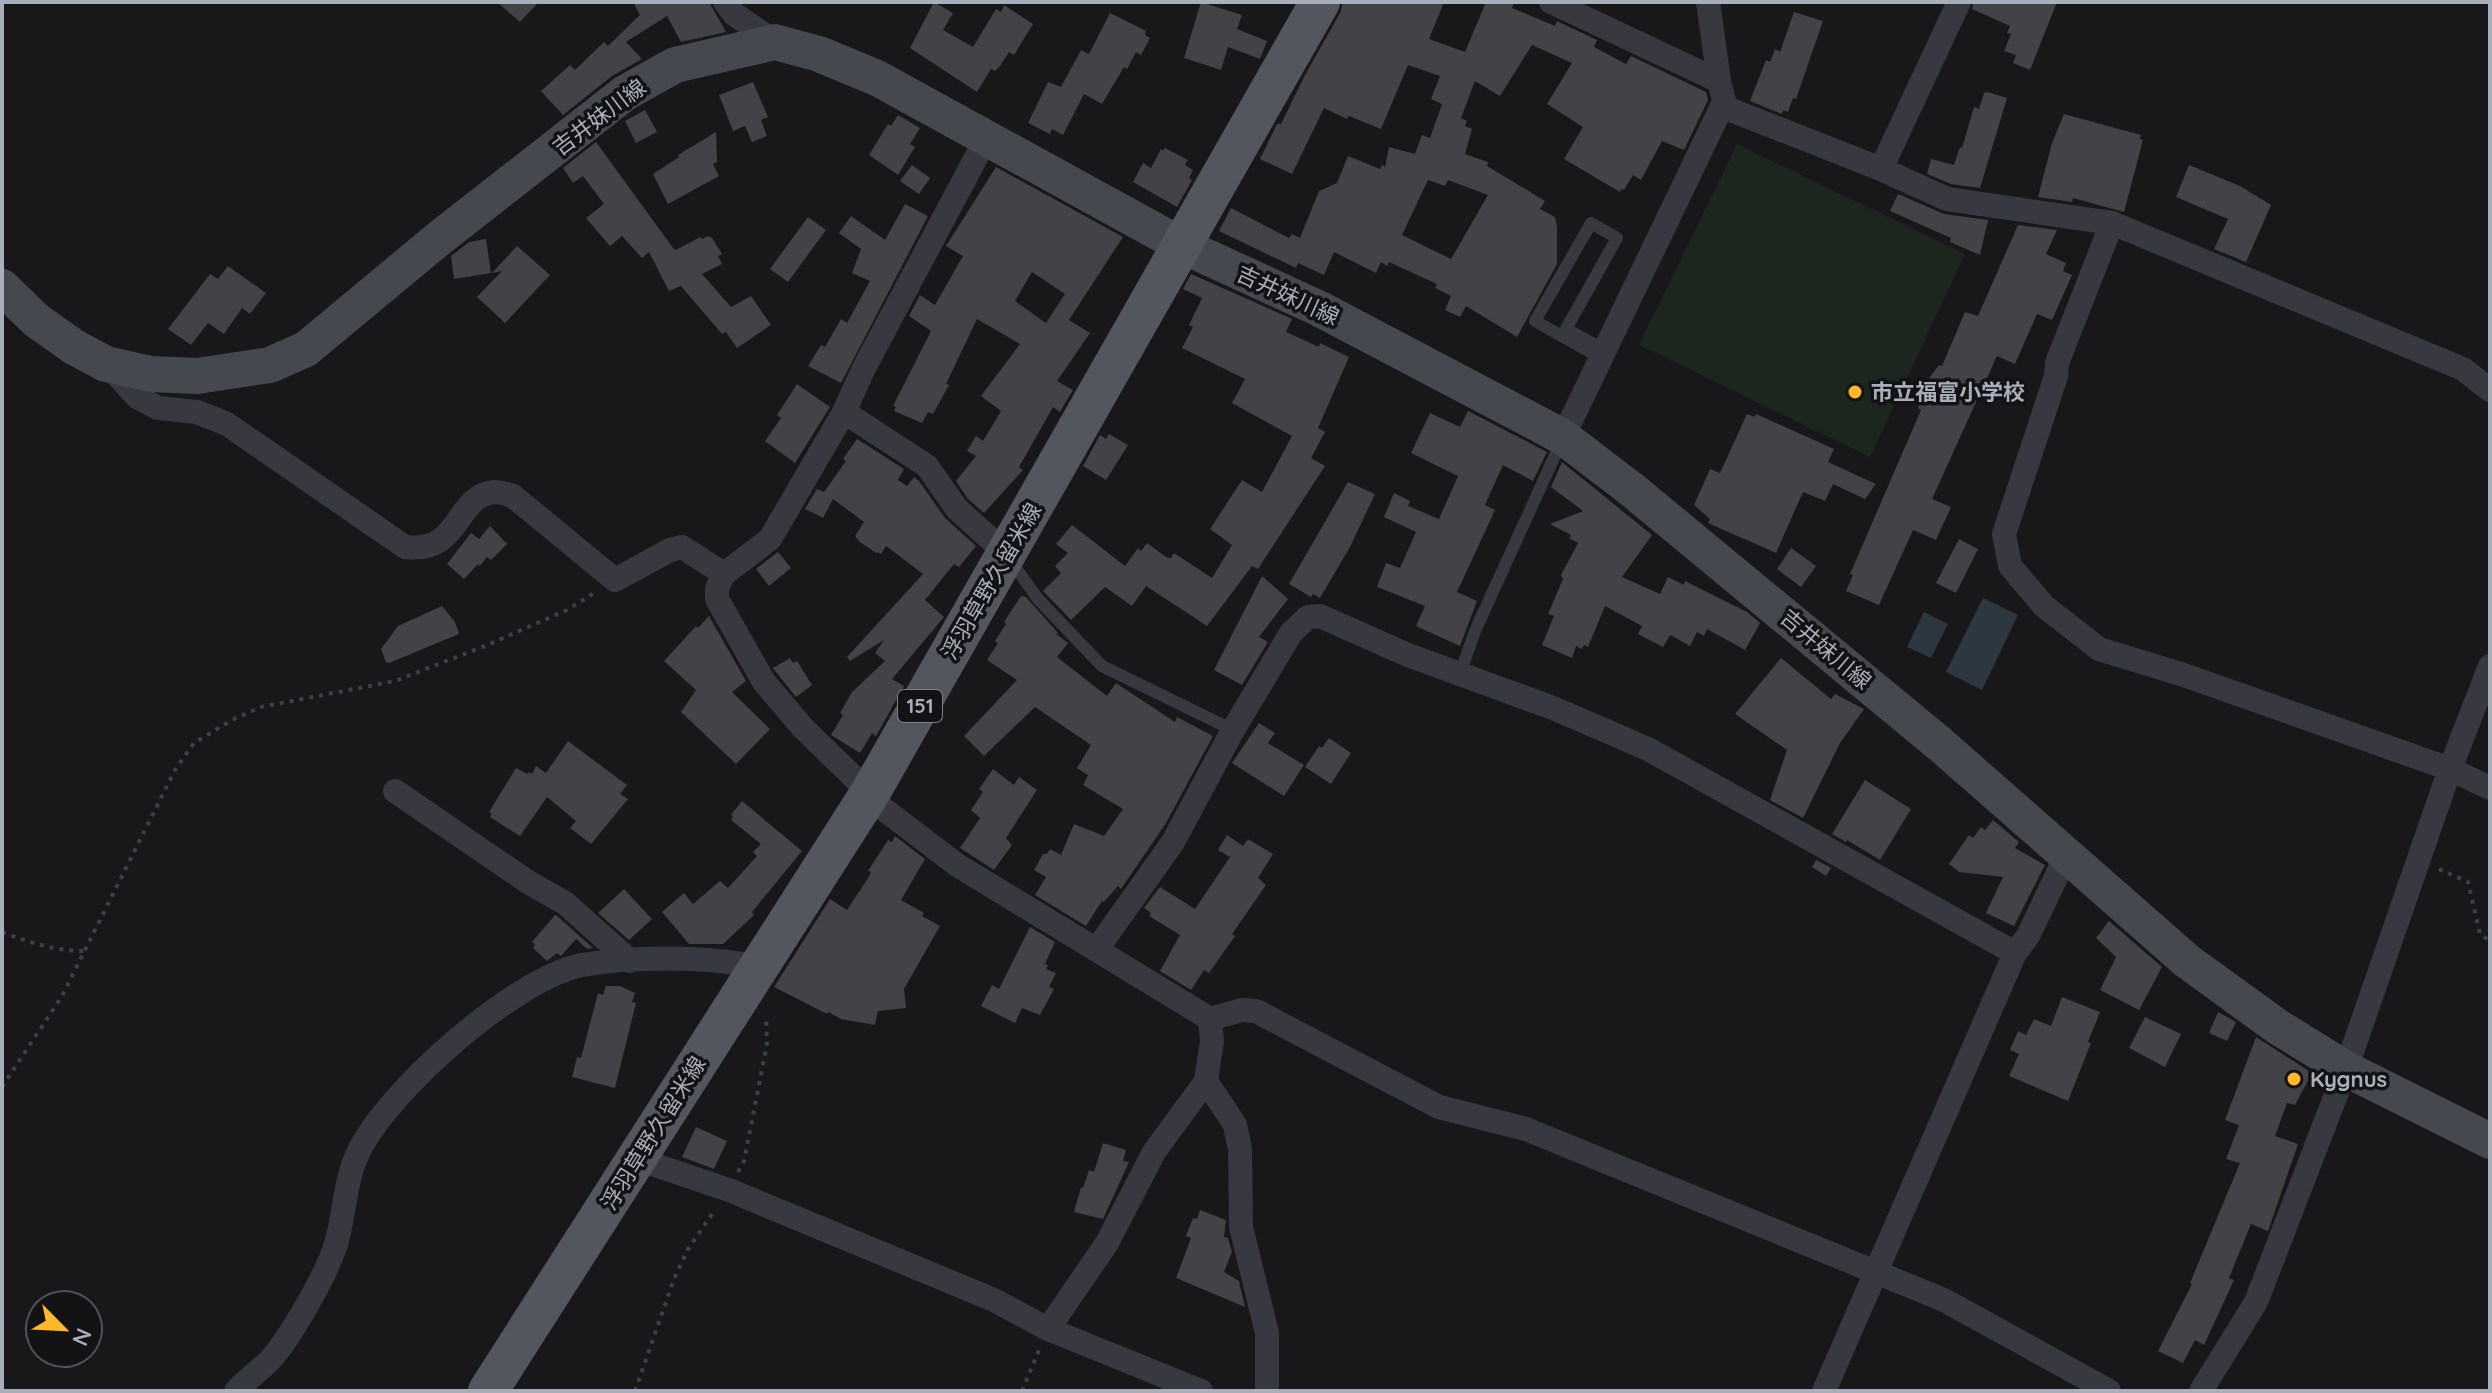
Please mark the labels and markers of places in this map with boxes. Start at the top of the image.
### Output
place label: 市立福富小学校 [1871,378,2025,406]
marker: 市立福富小学校 [1846,383,1864,401]
place label: Kygnus [2310,1065,2387,1093]
marker: Kygnus [2285,1070,2303,1088]

